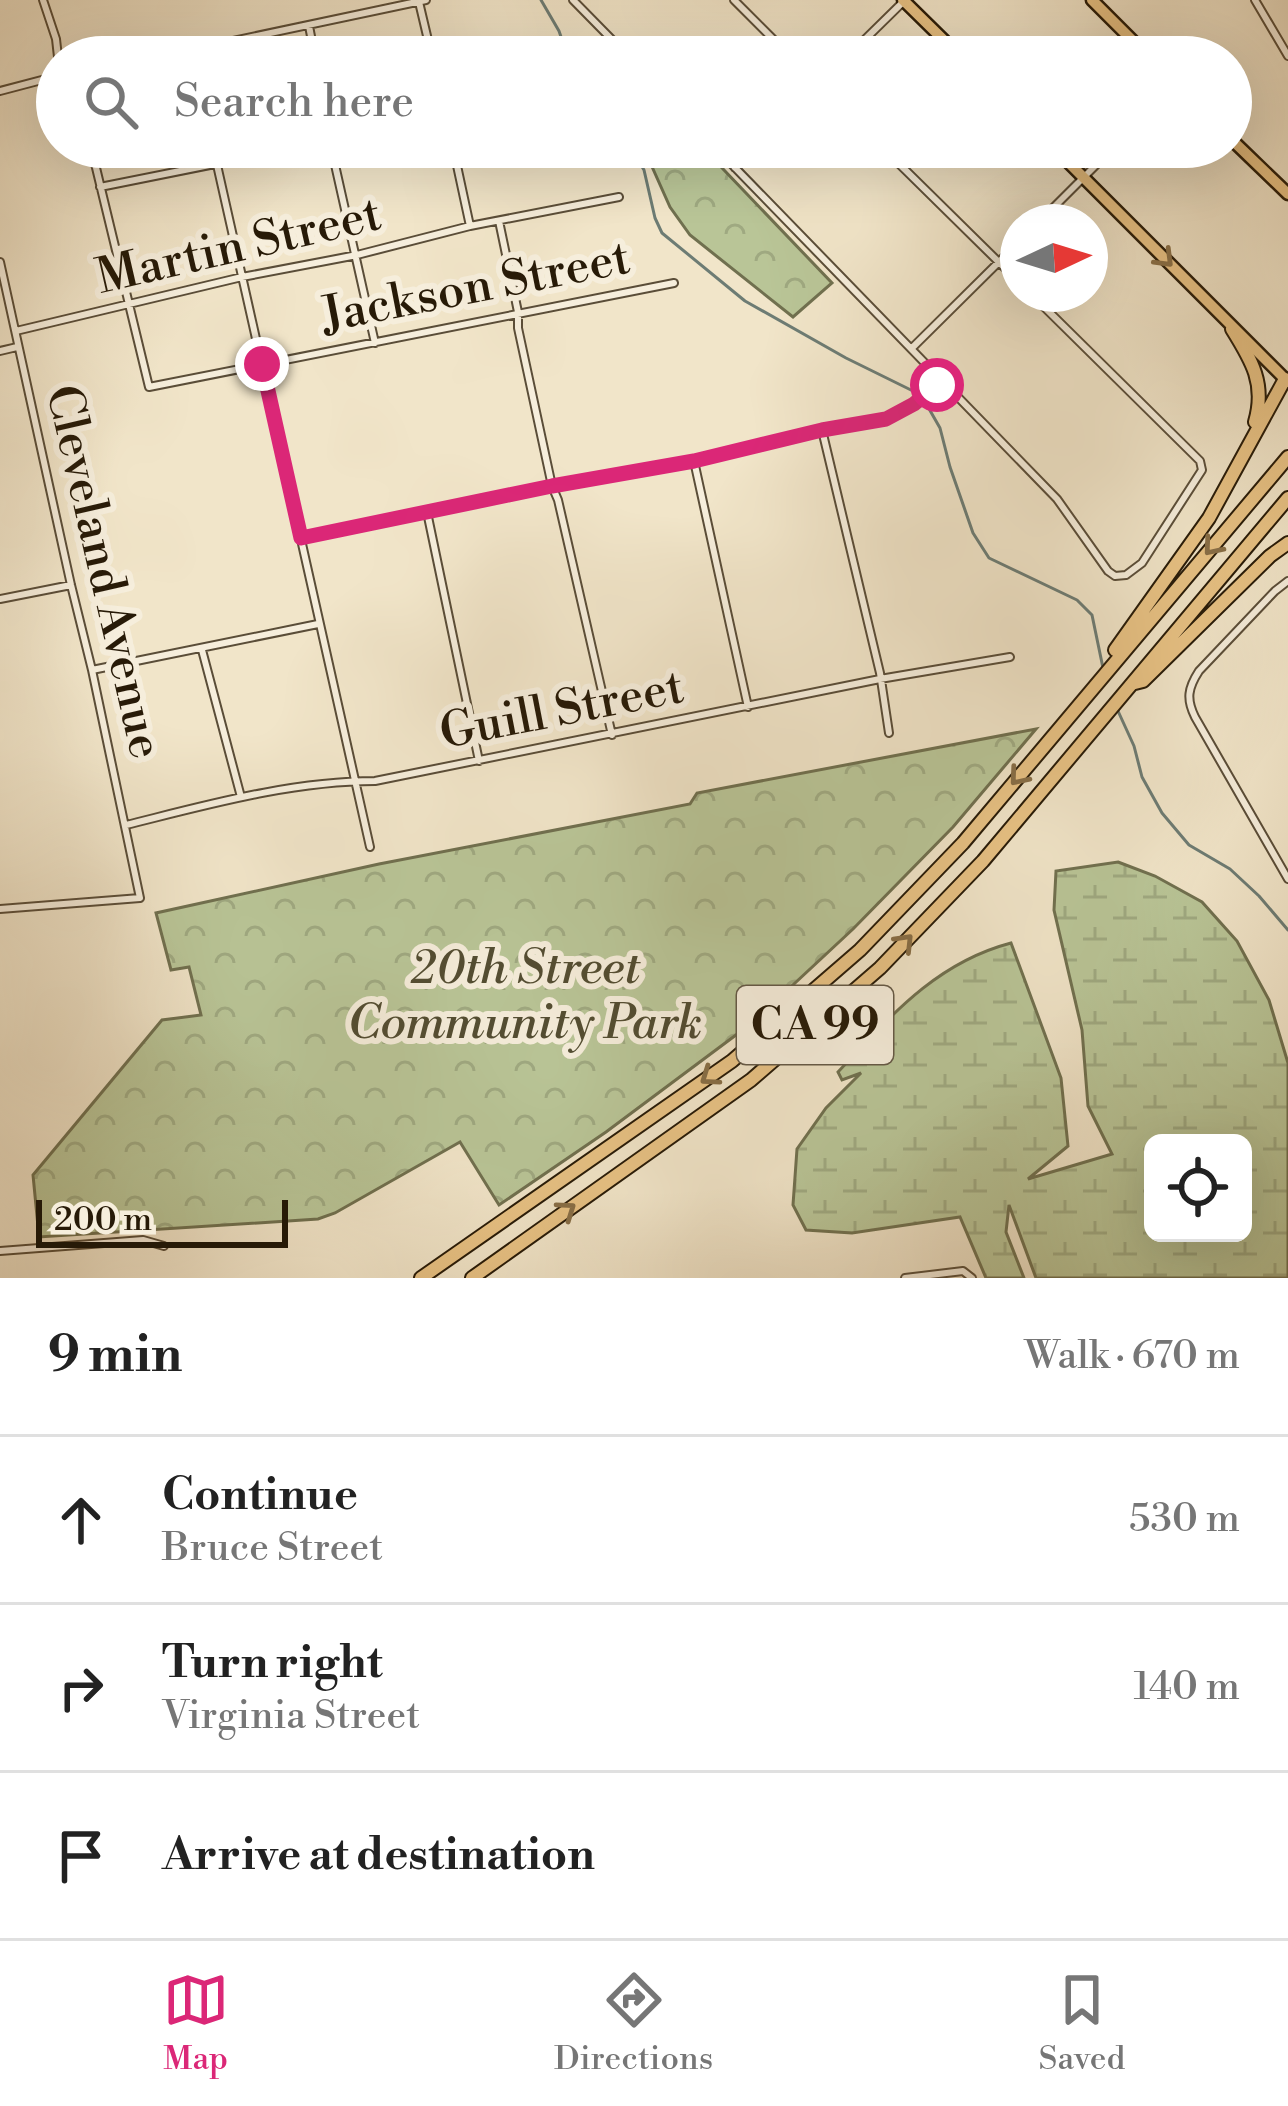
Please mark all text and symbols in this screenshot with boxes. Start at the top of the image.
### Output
search box [36,36,1252,168]
icon: search [78,69,144,135]
text: Search here [174,74,414,131]
street label: Martin Street [91,185,387,309]
north arrow [1000,204,1108,312]
street label: Jackson Street [315,229,635,348]
one-way arrow [1151,245,1173,267]
route end [235,337,289,391]
route start [910,358,964,412]
street label: Cleveland Avenue [31,380,175,764]
one-way arrow [1205,533,1227,555]
street label: Guill Street [435,658,689,764]
one-way arrow [1011,763,1033,785]
one-way arrow [890,934,912,956]
park label: 20th Street Community Park [348,939,702,1054]
road number: CA 99 [737,986,893,1064]
one-way arrow [700,1063,722,1085]
map controls [1144,1134,1252,1242]
button: locate [1144,1134,1252,1242]
scale bar [36,1194,288,1247]
text: 200 m [54,1200,152,1241]
one-way arrow [554,1203,575,1225]
text: 9 min [48,1324,182,1388]
text: Walk · 670 m [1025,1332,1240,1381]
text: Continue [162,1467,358,1524]
icon: ahead [48,1487,114,1553]
text: 530 m [1129,1495,1240,1544]
text: Bruce Street [162,1524,383,1573]
text: Turn right [162,1635,383,1692]
icon: right [48,1655,114,1721]
text: 140 m [1133,1663,1240,1712]
text: Virginia Street [162,1692,420,1741]
icon: arrive [48,1823,114,1889]
text: Arrive at destination [162,1827,595,1884]
tab: Map [163,1967,229,2080]
tab: Directions [554,1967,713,2080]
tab: Saved [1039,1967,1125,2080]

